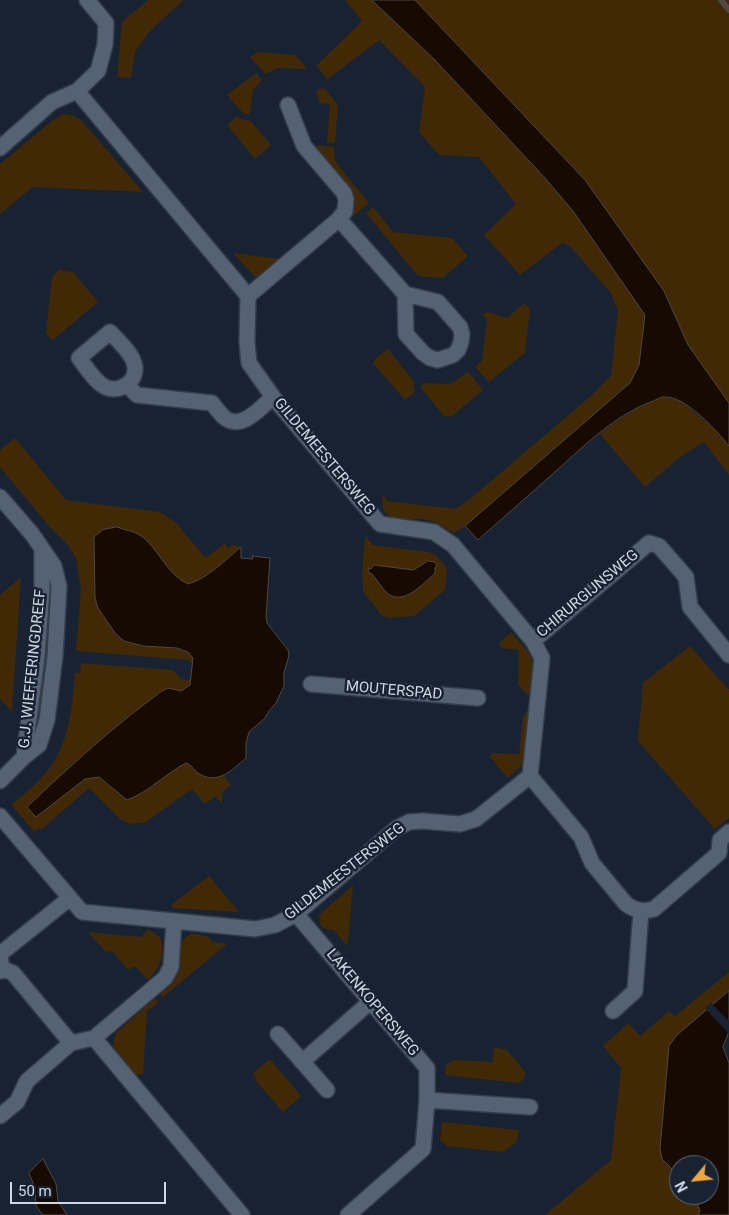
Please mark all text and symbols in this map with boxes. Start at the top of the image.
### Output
street label: GILDEMEESTERSWEG [270,395,378,519]
street label: CHIRURGIJNSWEG [534,546,642,642]
street label: G.J. WIEFFERINGDREEF [16,589,50,749]
street label: MOUTERSPAD [345,678,443,704]
street label: GILDEMEESTERSWEG [281,820,409,924]
street label: LAKENKOPERSWEG [322,946,422,1060]
north arrow [669,1155,719,1205]
scale bar [12,1172,169,1204]
text: N [672,1178,691,1195]
text: 50 m [18,1182,52,1200]

